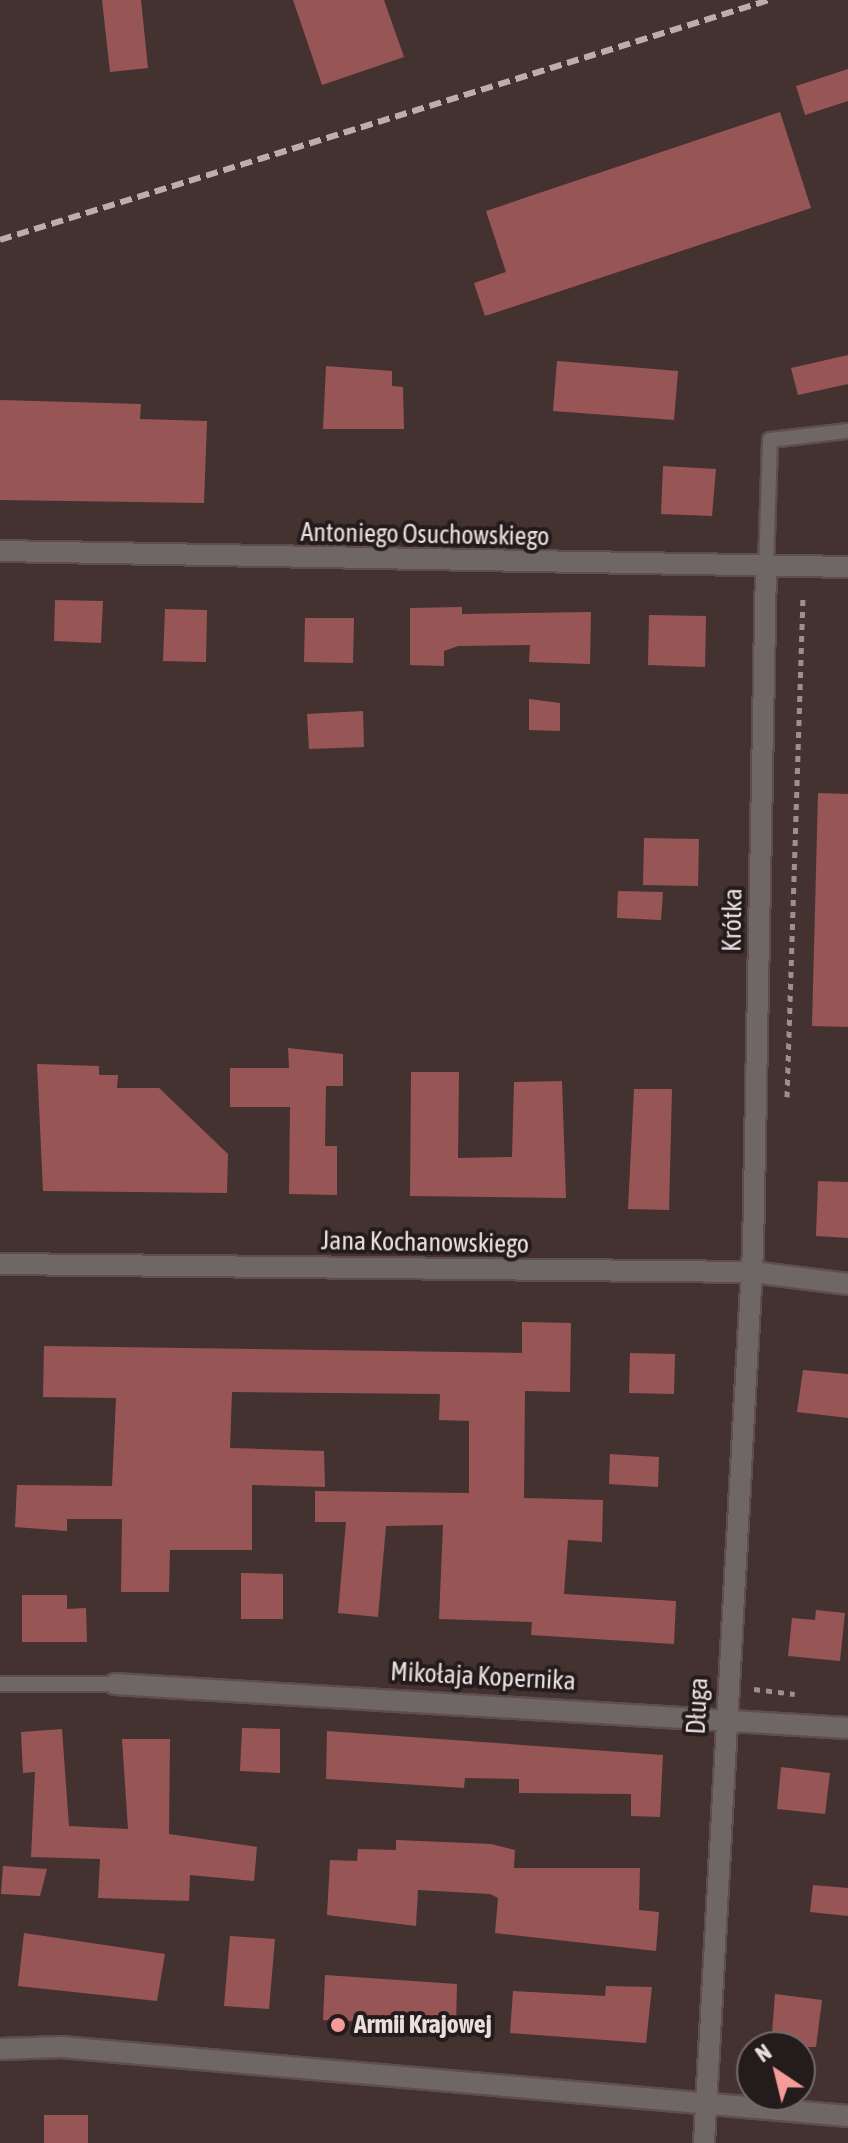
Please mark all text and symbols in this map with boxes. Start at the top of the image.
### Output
street label: Antoniego Osuchowskiego [300,517,550,553]
street label: Krótka [717,888,749,952]
street label: Jana Kochanowskiego [321,1226,529,1260]
street label: Mikołaja Kopernika [390,1657,576,1697]
street label: Długa [681,1677,715,1735]
place label: Armii Krajowej [354,2009,492,2041]
marker: Armii Krajowej [329,2016,347,2034]
north arrow [736,2031,816,2111]
text: N [751,2039,776,2067]

